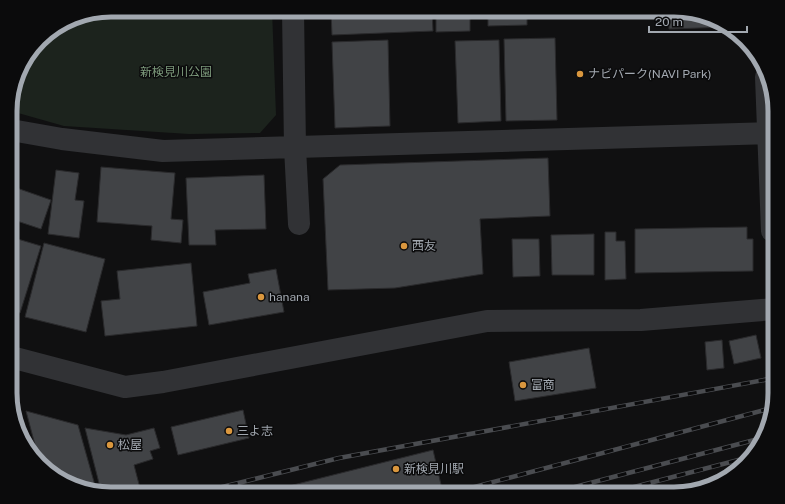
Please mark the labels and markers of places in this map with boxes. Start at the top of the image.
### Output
place label: ナビパーク(NAVI Park) [588,67,712,81]
marker: ナビパーク(NAVI Park) [575,69,585,79]
place label: 西友 [412,239,436,253]
marker: 西友 [399,241,409,251]
place label: hanana [269,290,310,304]
marker: hanana [256,292,266,302]
place label: 富商 [531,378,555,392]
marker: 富商 [518,380,528,390]
place label: 三よ志 [237,424,273,438]
marker: 三よ志 [224,426,234,436]
place label: 松屋 [118,438,142,452]
marker: 松屋 [105,440,115,450]
place label: 新検見川駅 [404,462,464,476]
marker: 新検見川駅 [391,464,401,474]

